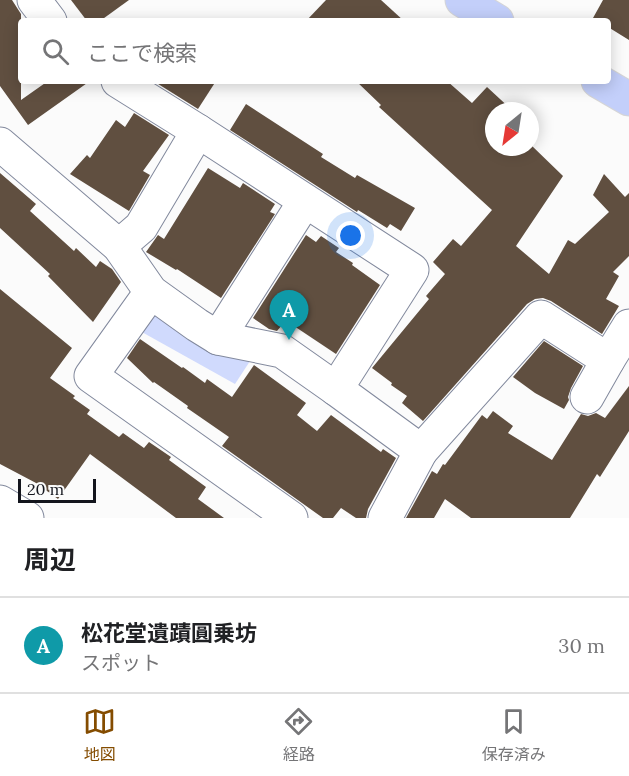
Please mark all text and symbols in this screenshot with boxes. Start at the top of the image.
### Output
search box [18,18,611,84]
icon: search [39,35,72,68]
text: ここで検索 [87,39,197,67]
north arrow [485,102,539,156]
your location [336,221,365,250]
pin: A [270,290,308,340]
scale bar [18,476,96,504]
text: 20 m [27,479,64,499]
text: 周辺 [24,543,76,576]
text: 松花堂遺蹟圓乗坊 [81,619,257,647]
text: A [37,633,50,658]
text: 30 m [558,633,605,658]
text: スポット [81,650,161,675]
tab: 地図 [83,705,116,765]
tab: 経路 [282,705,315,765]
tab: 保存済み [482,705,546,765]

